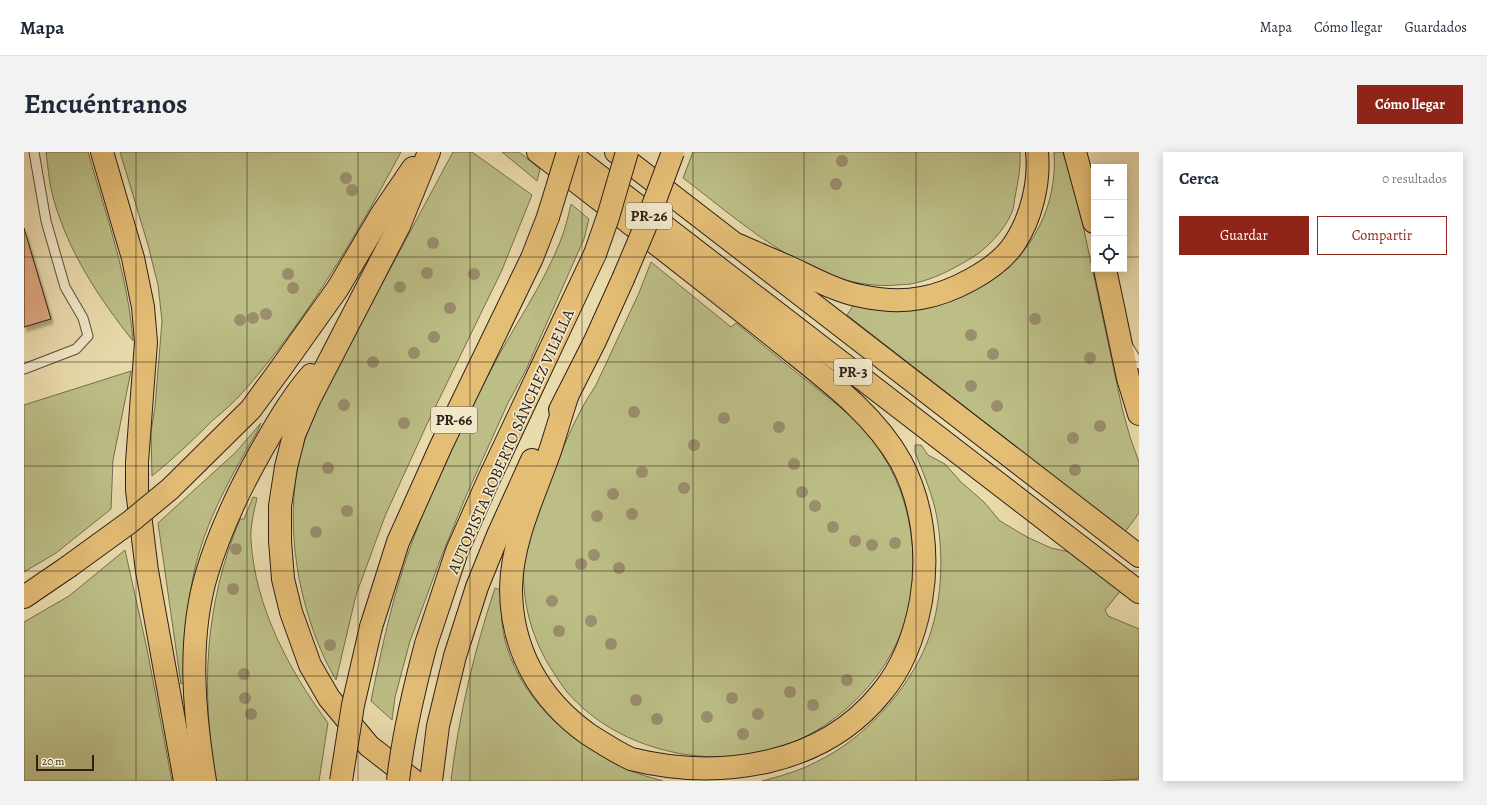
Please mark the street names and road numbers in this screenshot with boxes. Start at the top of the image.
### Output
road number: PR-26 [626,203,672,229]
street label: AUTOPISTA ROBERTO SÁNCHEZ VILELLA [442,305,580,578]
road number: PR-3 [834,359,872,385]
road number: PR-66 [431,407,477,433]

